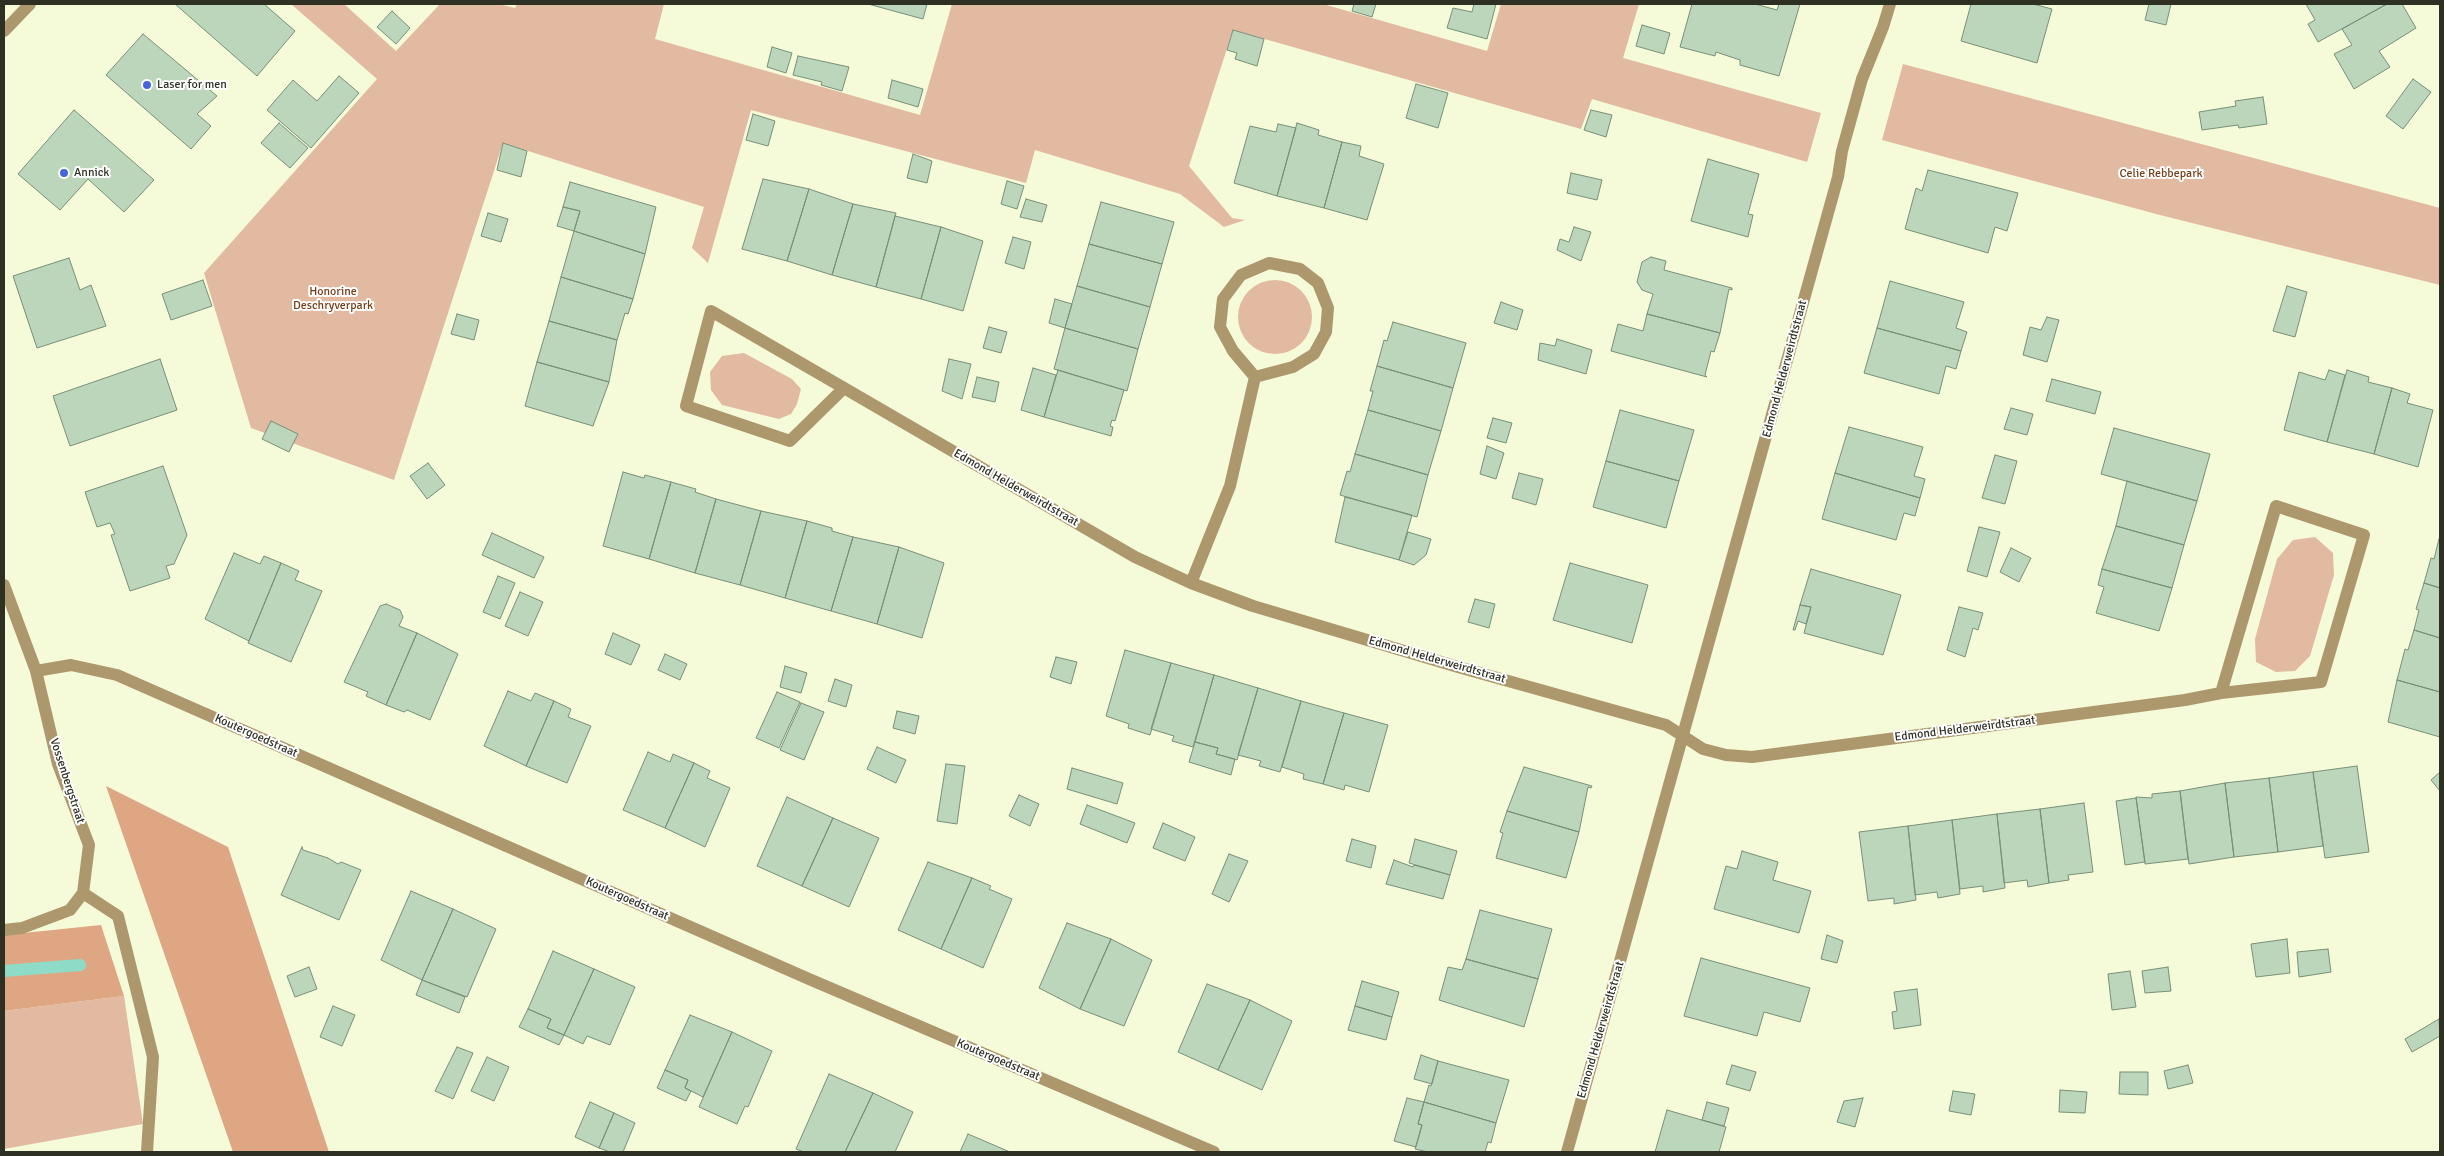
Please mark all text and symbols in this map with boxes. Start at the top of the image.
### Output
place label: Laser for men [157,78,227,92]
marker: Laser for men [141,79,153,91]
place label: Annick [74,166,109,180]
marker: Annick [58,167,70,179]
park label: Celie Rebbepark [2119,167,2203,181]
park label: Honorine Deschryverpark [293,285,373,313]
street label: Edmond Helderweirdtstraat [1760,299,1810,439]
street label: Edmond Helderweirdtstraat [951,446,1081,530]
street label: Edmond Helderweirdtstraat [1367,634,1507,686]
street label: Koutergoedstraat [212,711,300,761]
street label: Edmond Helderweirdtstraat [1894,713,2036,745]
street label: Vossenbergstraat [46,737,88,825]
street label: Koutergoedstraat [583,874,671,924]
street label: Edmond Helderweirdtstraat [1575,960,1627,1100]
street label: Koutergoedstraat [954,1036,1042,1084]

